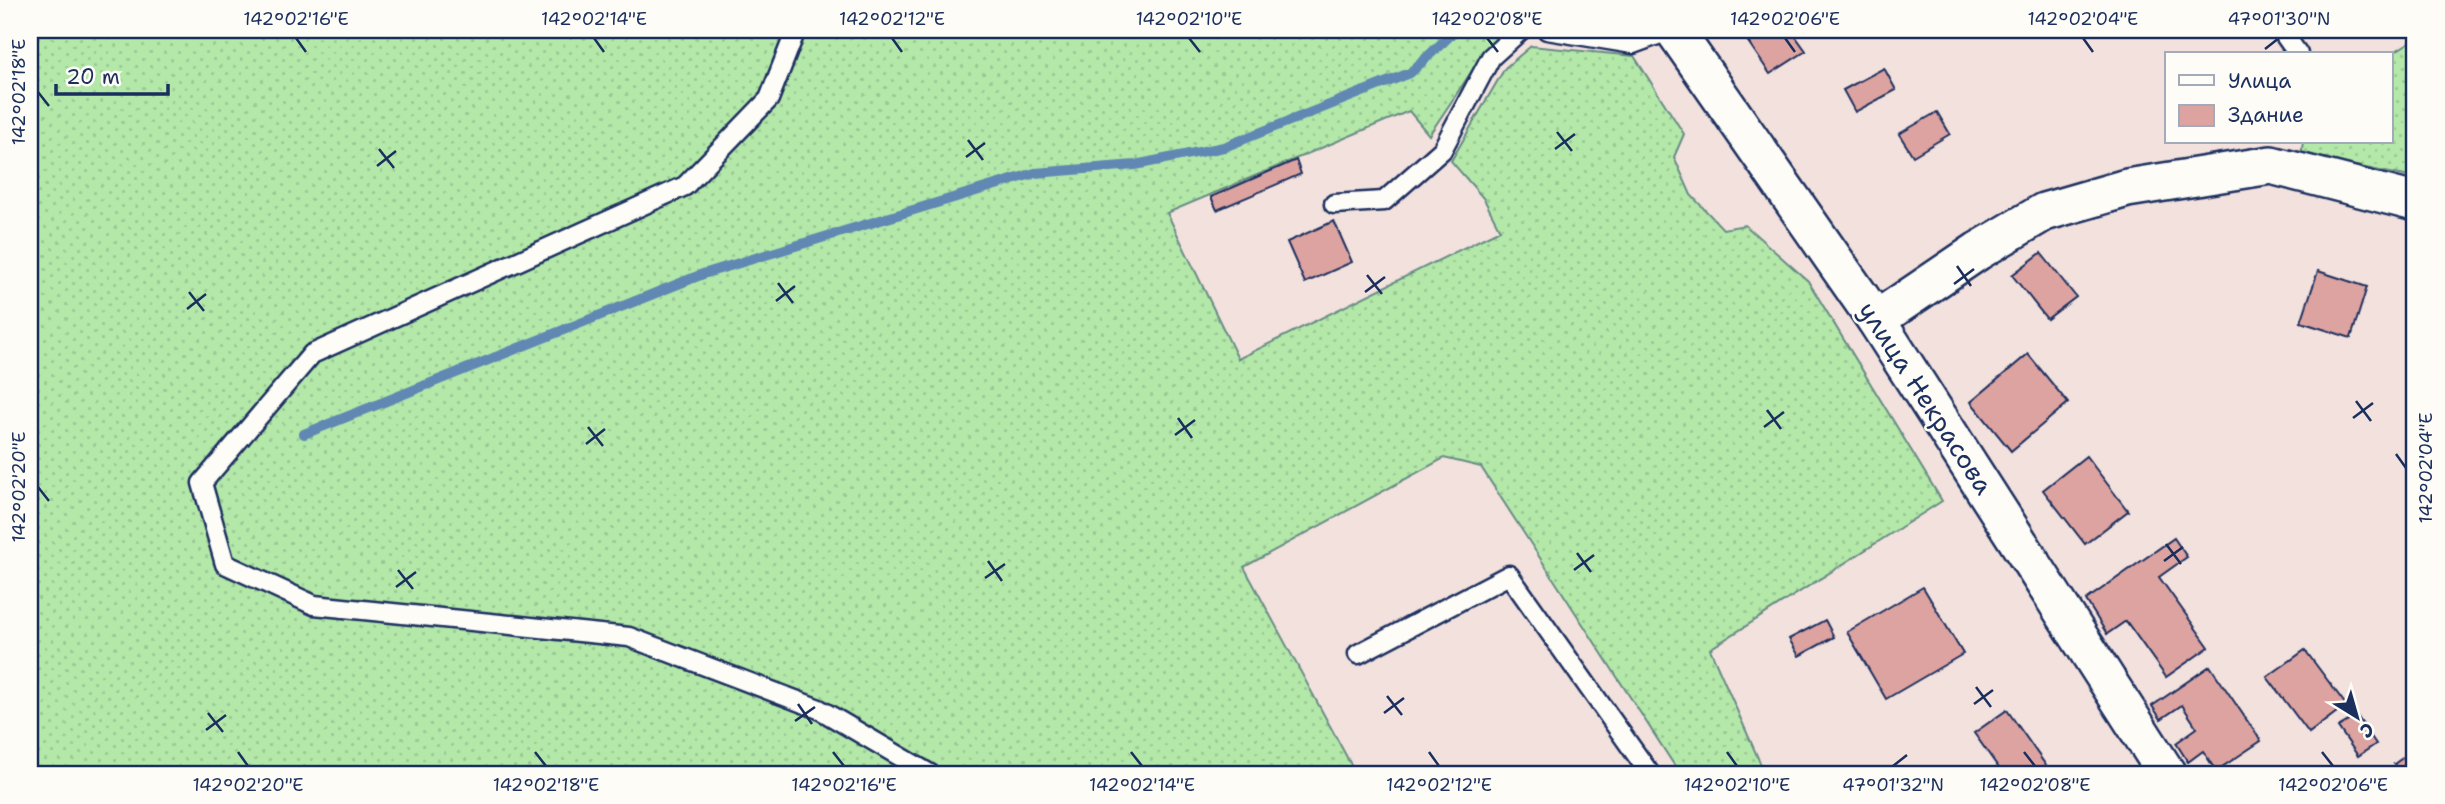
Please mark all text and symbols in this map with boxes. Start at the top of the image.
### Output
text: 142°02'16"E [243,7,349,31]
text: 142°02'14"E [541,7,647,31]
text: 142°02'12"E [839,7,945,31]
text: 142°02'10"E [1136,7,1242,31]
text: 142°02'08"E [1431,7,1543,31]
text: 142°02'06"E [1730,7,1840,31]
text: 142°02'04"E [2028,7,2138,31]
text: 47°01'30"N [2227,7,2331,31]
text: 142°02'18"E [7,39,31,145]
scale bar [56,52,168,96]
legend [2165,52,2392,144]
text: 20 m [66,63,120,91]
text: Улица [2228,67,2291,95]
text: Здание [2228,101,2304,129]
street label: улица Некрасова [1851,295,2002,501]
text: 142°02'04"E [2414,413,2438,523]
text: 142°02'20"E [7,431,31,543]
north arrow [2322,682,2392,752]
text: С [2355,717,2379,744]
text: 142°02'20"E [192,773,304,797]
text: 142°02'18"E [493,773,599,797]
text: 142°02'16"E [791,773,897,797]
text: 142°02'14"E [1089,773,1195,797]
text: 142°02'12"E [1386,773,1492,797]
text: 142°02'10"E [1684,773,1790,797]
text: 47°01'32"N [1842,773,1944,797]
text: 142°02'08"E [1979,773,2091,797]
text: 142°02'06"E [2278,773,2388,797]

